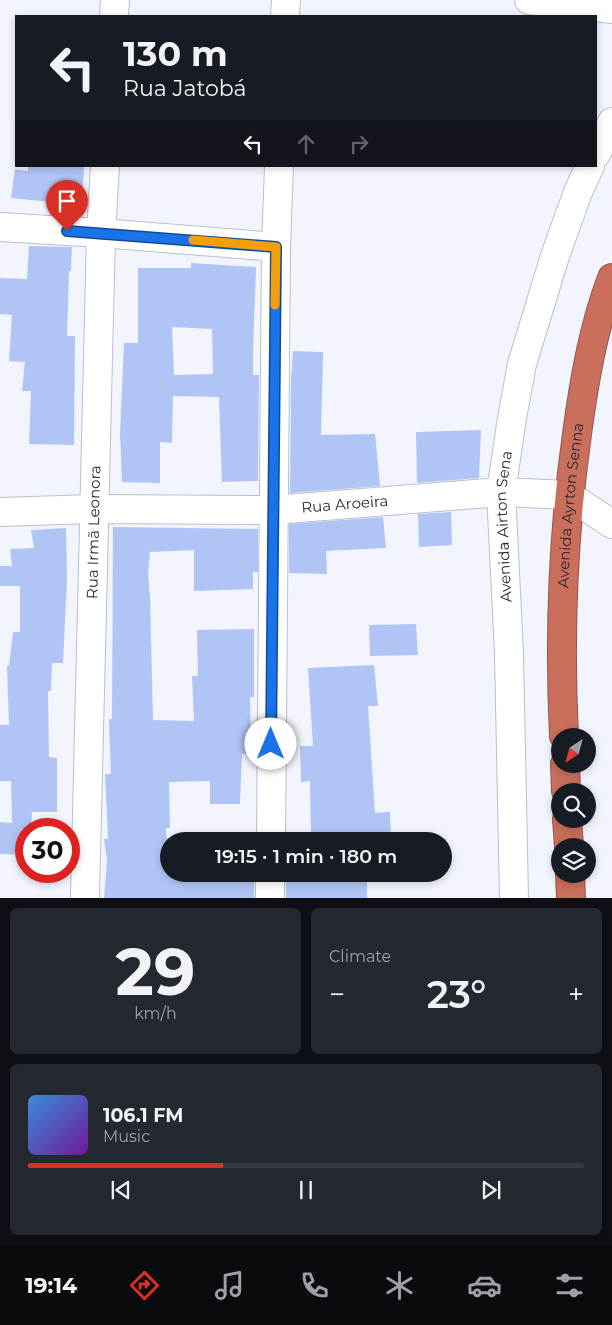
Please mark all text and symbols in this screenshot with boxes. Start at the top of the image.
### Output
text: 130 m [123,32,228,75]
icon: left [40,35,105,100]
text: Rua Jatobá [123,75,247,102]
icon: left [239,130,267,158]
icon: ahead [292,130,320,158]
icon: right [345,130,373,158]
pin [46,180,88,231]
icon: arrive [53,187,81,215]
street label: Avenida Ayrton Senna [553,421,587,588]
street label: Avenida Airton Sena [491,449,516,603]
street label: Rua Irmã Leonora [82,465,104,599]
street label: Rua Aroeira [301,491,389,517]
position arrow [244,717,296,769]
north arrow [551,728,596,772]
map controls [551,728,596,883]
button: search [551,783,596,828]
speed limit sign: 30 [15,818,80,883]
button: layers [551,838,596,883]
text: 19:15 · 1 min · 180 m [215,845,397,868]
text: 29 [116,932,195,1011]
text: Climate [329,947,391,966]
text: 23° [427,971,486,1018]
text: − [329,977,345,1011]
text: + [568,977,584,1011]
text: km/h [134,1004,177,1023]
text: 106.1 FM [103,1104,183,1127]
text: Music [103,1127,150,1146]
icon: previous [107,1176,135,1204]
icon: pause [292,1176,320,1204]
icon: next [477,1176,505,1204]
icon: directions [127,1268,162,1303]
icon: music [212,1268,247,1303]
icon: phone [297,1268,332,1303]
icon: climate [382,1268,417,1303]
icon: car [467,1268,502,1303]
icon: filters [552,1268,587,1303]
text: 19:14 [25,1272,77,1299]

